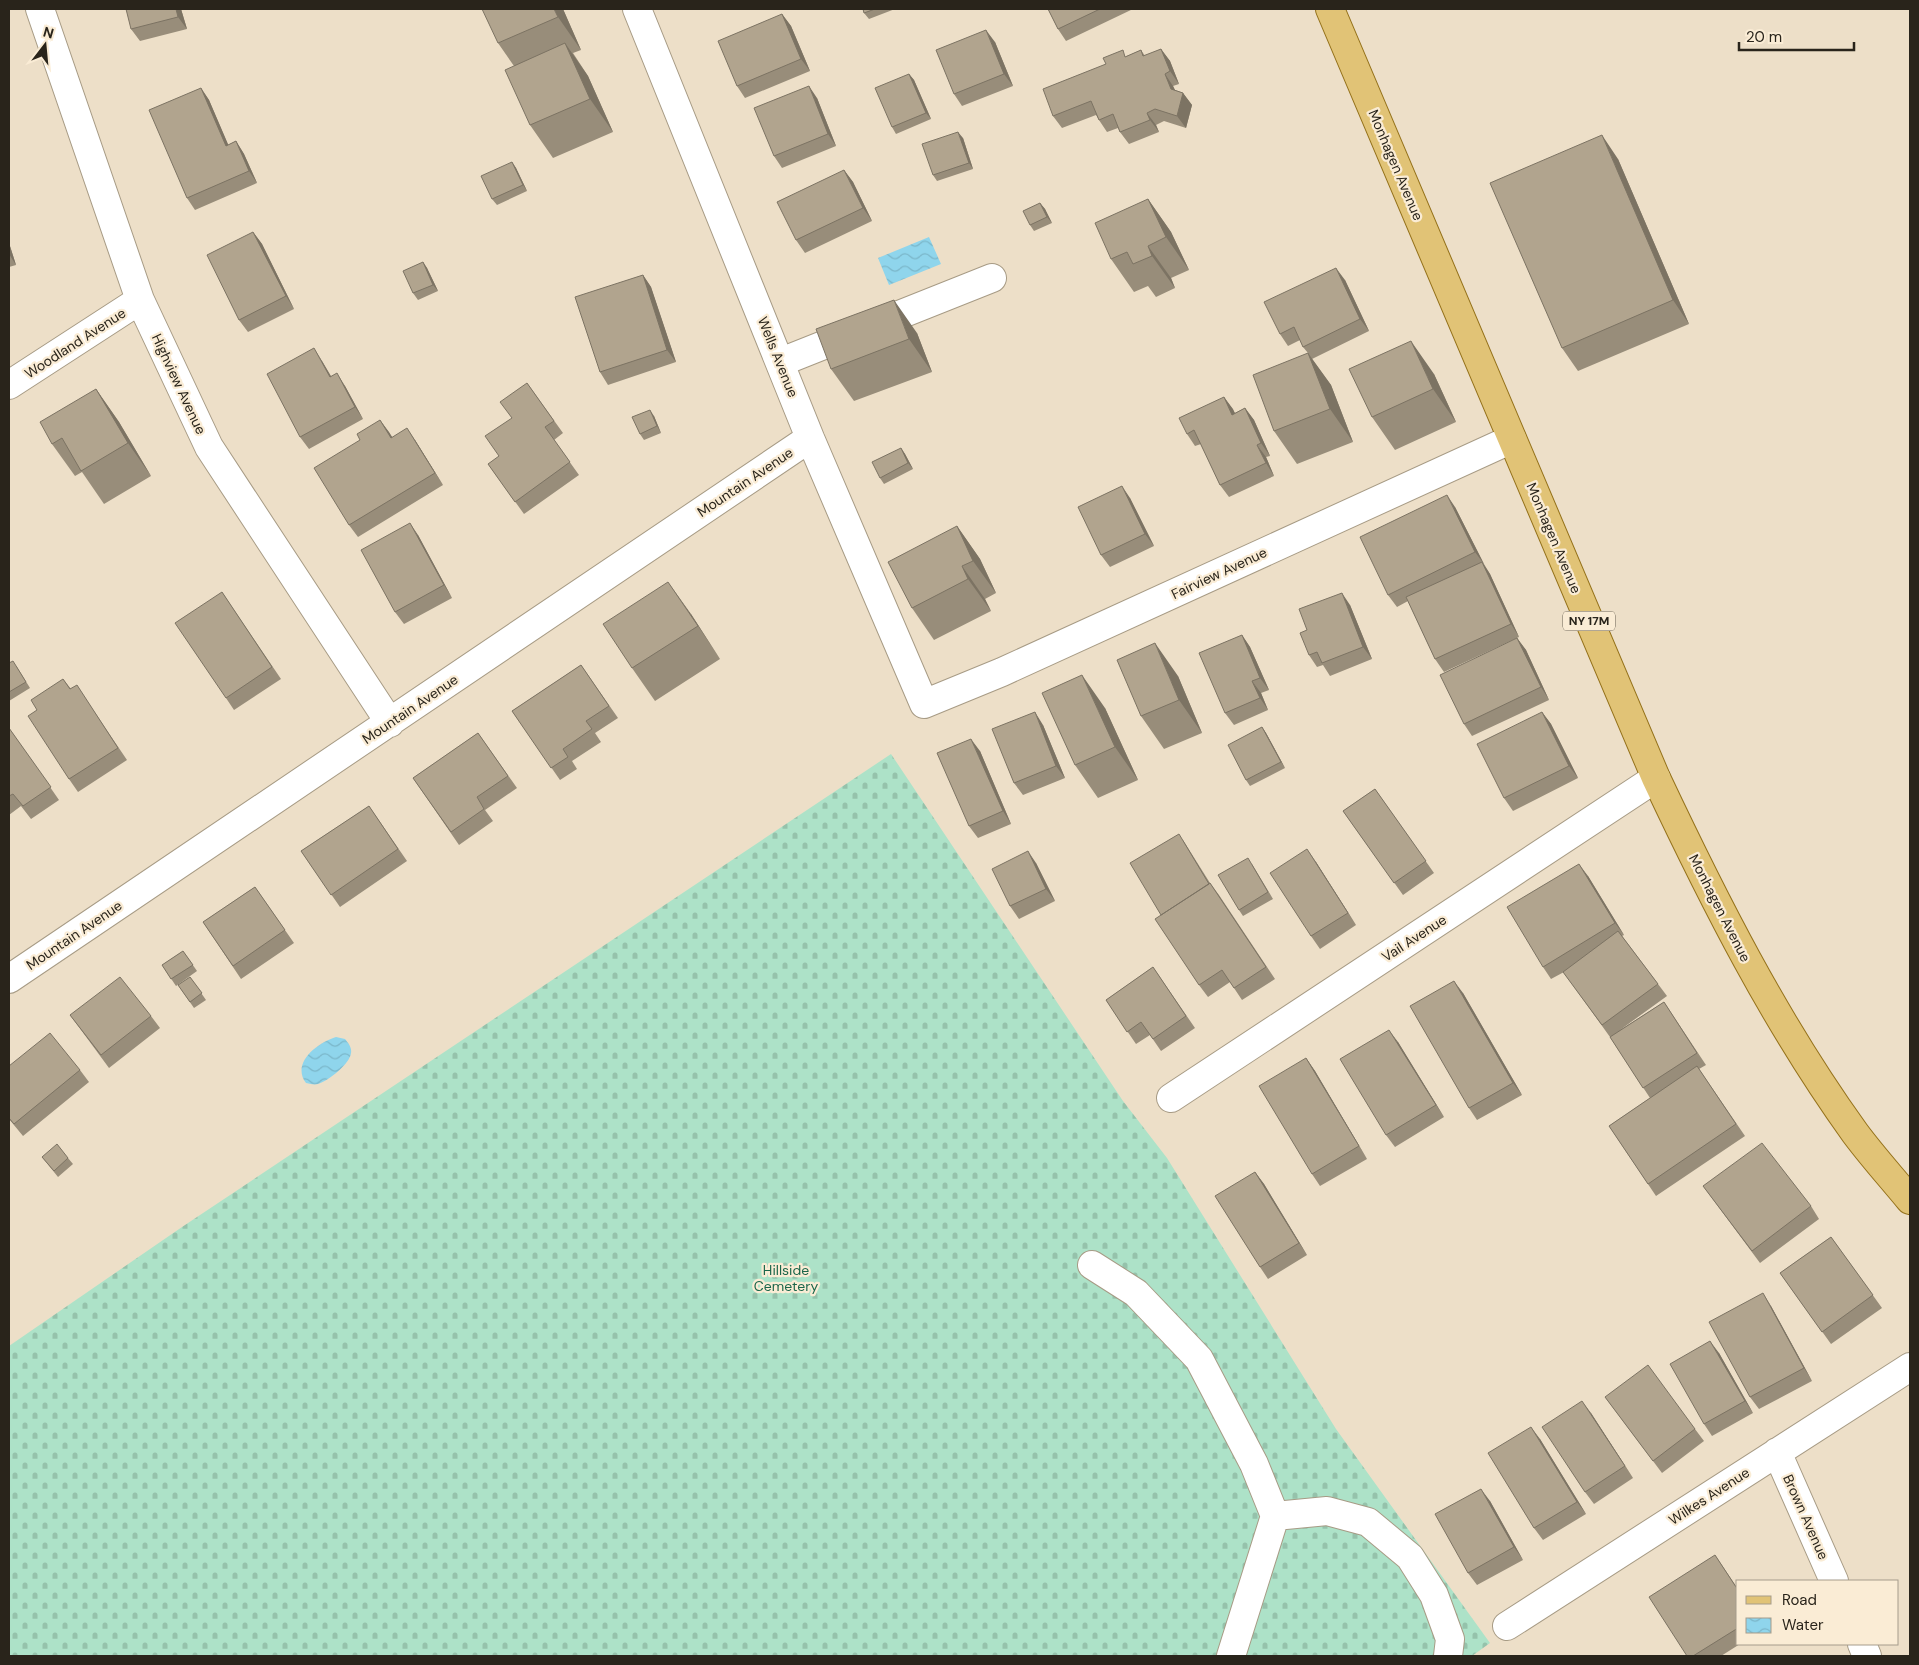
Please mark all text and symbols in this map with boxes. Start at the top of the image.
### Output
north arrow [20,20,70,70]
scale bar [1739,20,1854,52]
text: N [41,22,56,43]
text: 20 m [1746,27,1782,47]
street label: Monhagen Avenue [1365,107,1427,223]
street label: Woodland Avenue [21,304,129,382]
street label: Wells Avenue [754,314,802,400]
street label: Highview Avenue [148,331,210,437]
street label: Mountain Avenue [694,443,796,521]
street label: Monhagen Avenue [1523,480,1585,596]
street label: Fairview Avenue [1168,543,1270,603]
road number: NY 17M [1563,612,1615,630]
street label: Mountain Avenue [359,670,461,748]
street label: Monhagen Avenue [1685,851,1755,965]
street label: Mountain Avenue [23,896,125,974]
street label: Vail Avenue [1378,910,1450,966]
park label: Hillside Cemetery [754,1261,818,1295]
street label: Wilkes Avenue [1665,1463,1753,1529]
street label: Brown Avenue [1779,1472,1833,1562]
legend [1736,1580,1899,1645]
text: Road [1782,1590,1817,1610]
text: Water [1782,1615,1824,1635]

